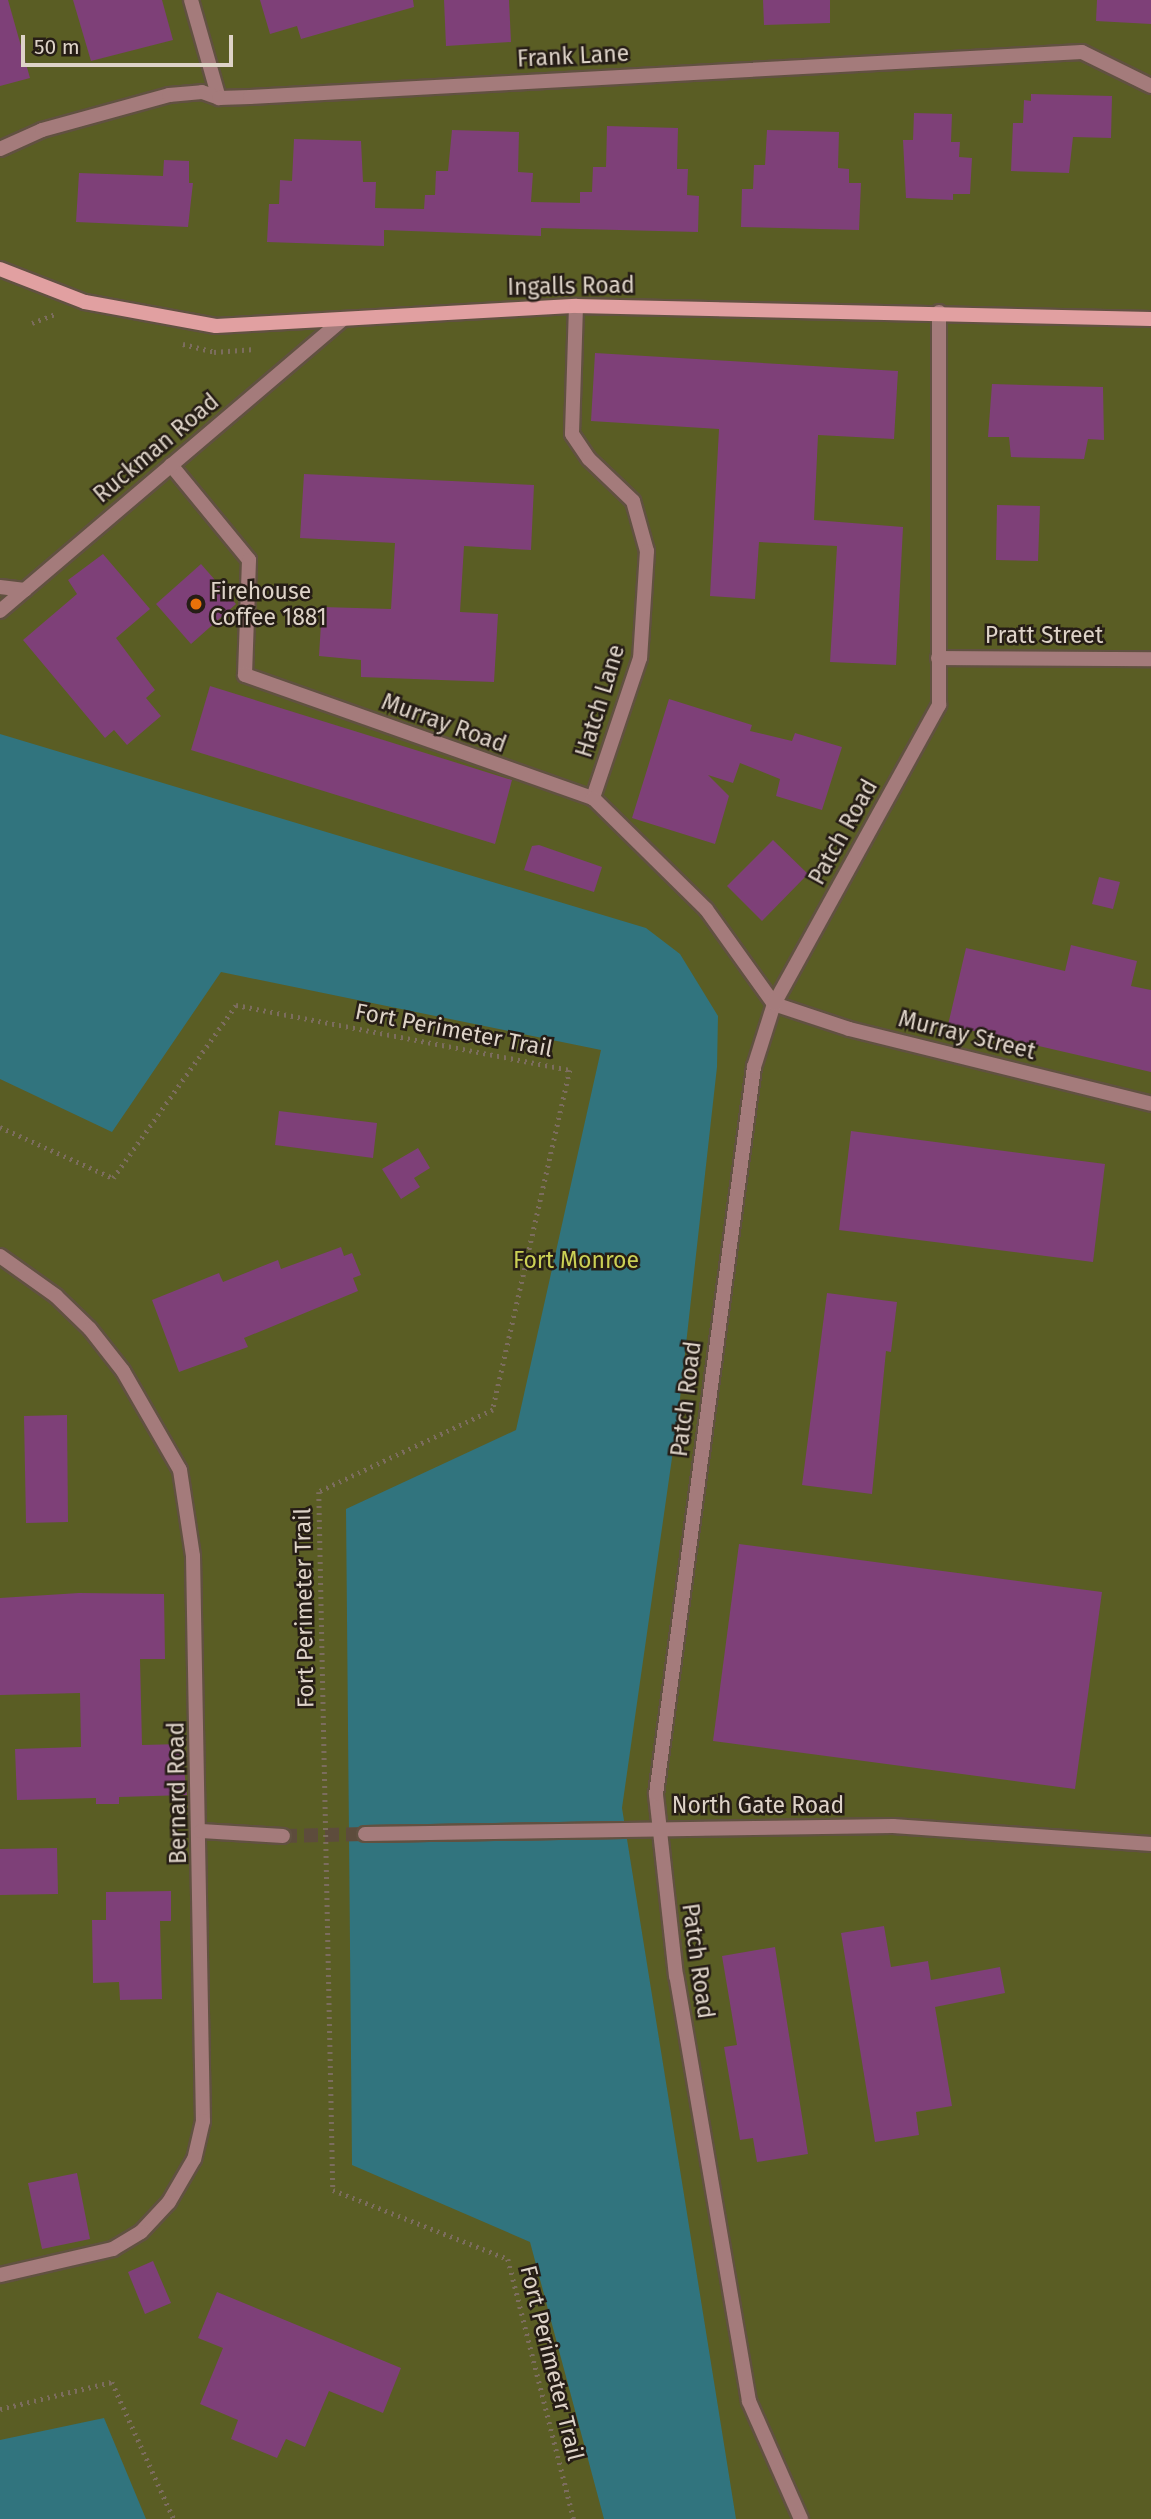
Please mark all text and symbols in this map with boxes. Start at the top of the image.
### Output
scale bar [24,21,236,65]
text: 50 m [34,34,80,60]
street label: Frank Lane [516,39,630,73]
street label: Ingalls Road [507,271,635,301]
street label: Ruckman Road [88,388,224,508]
place label: Firehouse Coffee 1881 [210,577,327,631]
marker: Firehouse Coffee 1881 [188,596,204,612]
street label: Pratt Street [985,621,1103,649]
street label: Hatch Lane [570,641,630,761]
street label: Murray Road [378,688,510,758]
street label: Patch Road [803,775,883,889]
street label: Fort Perimeter Trail [353,997,555,1063]
street label: Murray Street [896,1005,1038,1065]
park label: Fort Monroe [513,1246,639,1274]
street label: Patch Road [665,1340,707,1458]
street label: Fort Perimeter Trail [288,1508,320,1708]
street label: Bernard Road [162,1722,192,1864]
street label: North Gate Road [672,1791,844,1819]
street label: Patch Road [676,1902,720,2020]
street label: Fort Perimeter Trail [514,2262,590,2464]

